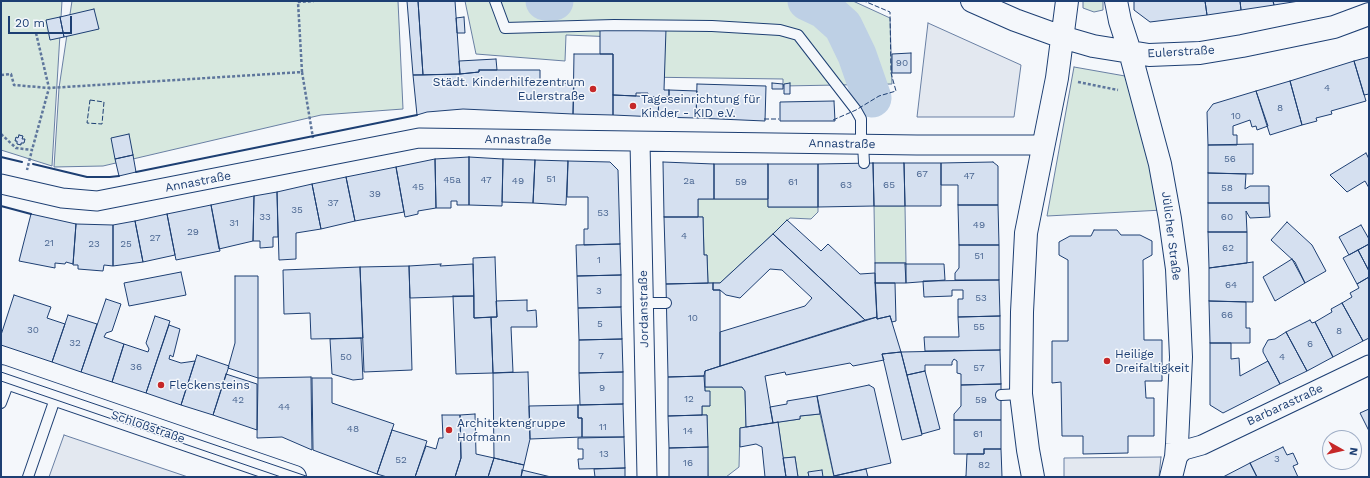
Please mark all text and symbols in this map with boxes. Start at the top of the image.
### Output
scale bar [10,8,74,34]
text: 20 m [15,16,45,30]
street label: Eulerstraße [1147,43,1215,61]
house number: 90 [896,57,908,69]
place label: Städt. Kinderhilfezentrum Eulerstraße [433,75,585,103]
house number: 4 [1324,82,1330,94]
marker: Städt. Kinderhilfezentrum Eulerstraße [588,84,598,94]
place label: Tageseinrichtung für Kinder - KID e.V. [641,92,761,120]
marker: Tageseinrichtung für Kinder - KID e.V. [628,101,638,111]
house number: 8 [1277,102,1283,114]
house number: 10 [1231,110,1241,122]
street label: Annastraße [484,132,552,148]
street label: Annastraße [808,136,876,152]
house number: 56 [1224,153,1236,165]
house number: 67 [916,168,928,180]
street label: Annastraße [164,169,232,195]
house number: 47 [963,170,975,182]
house number: 51 [546,173,556,185]
house number: 45a [443,174,461,186]
house number: 47 [480,174,492,186]
house number: 49 [512,175,524,187]
house number: 2a [683,175,695,187]
house number: 59 [735,176,747,188]
house number: 61 [788,176,798,188]
house number: 63 [840,179,852,191]
house number: 65 [883,179,895,191]
house number: 45 [412,181,424,193]
house number: 58 [1221,182,1233,194]
house number: 39 [369,188,381,200]
street label: Jülicher Straße [1158,191,1184,281]
house number: 37 [327,197,339,209]
house number: 35 [291,204,303,216]
house number: 53 [597,207,609,219]
house number: 33 [259,211,271,223]
house number: 60 [1221,211,1233,223]
house number: 31 [229,217,239,229]
house number: 49 [973,219,985,231]
house number: 29 [187,226,199,238]
house number: 4 [681,230,687,242]
house number: 27 [149,232,161,244]
house number: 21 [44,237,54,249]
house number: 23 [88,238,100,250]
house number: 25 [120,238,132,250]
house number: 62 [1222,242,1234,254]
house number: 51 [974,250,984,262]
house number: 1 [597,254,601,266]
street label: Jordanstraße [636,270,652,348]
house number: 64 [1225,279,1237,291]
house number: 3 [596,285,602,297]
house number: 53 [975,292,987,304]
house number: 66 [1221,309,1233,321]
house number: 10 [688,312,698,324]
house number: 5 [597,318,603,330]
house number: 55 [973,321,985,333]
house number: 30 [27,324,39,336]
house number: 8 [1336,325,1342,337]
house number: 32 [69,337,81,349]
house number: 6 [1307,338,1313,350]
place label: Heilige Dreifaltigkeit [1115,347,1189,375]
house number: 7 [598,350,604,362]
house number: 50 [340,351,352,363]
house number: 4 [1279,351,1285,363]
marker: Heilige Dreifaltigkeit [1102,356,1112,366]
house number: 36 [130,361,142,373]
house number: 57 [973,362,985,374]
place label: Fleckensteins [169,378,250,392]
marker: Fleckensteins [156,380,166,390]
street label: Barbarastraße [1245,381,1325,429]
house number: 9 [599,382,605,394]
house number: 12 [684,393,694,405]
house number: 42 [232,394,244,406]
house number: 59 [975,394,987,406]
house number: 44 [278,401,290,413]
street label: Schloßstraße [109,408,187,446]
place label: Architektengruppe Hofmann [457,416,566,444]
house number: 11 [599,421,607,433]
house number: 48 [347,423,359,435]
marker: Architektengruppe Hofmann [444,425,454,435]
house number: 14 [683,425,693,437]
house number: 61 [973,428,983,440]
north arrow [1322,430,1362,470]
text: N [1346,447,1360,457]
house number: 13 [599,448,609,460]
house number: 3 [1274,453,1280,465]
house number: 52 [395,454,407,466]
house number: 16 [683,457,693,469]
house number: 82 [978,459,990,471]

